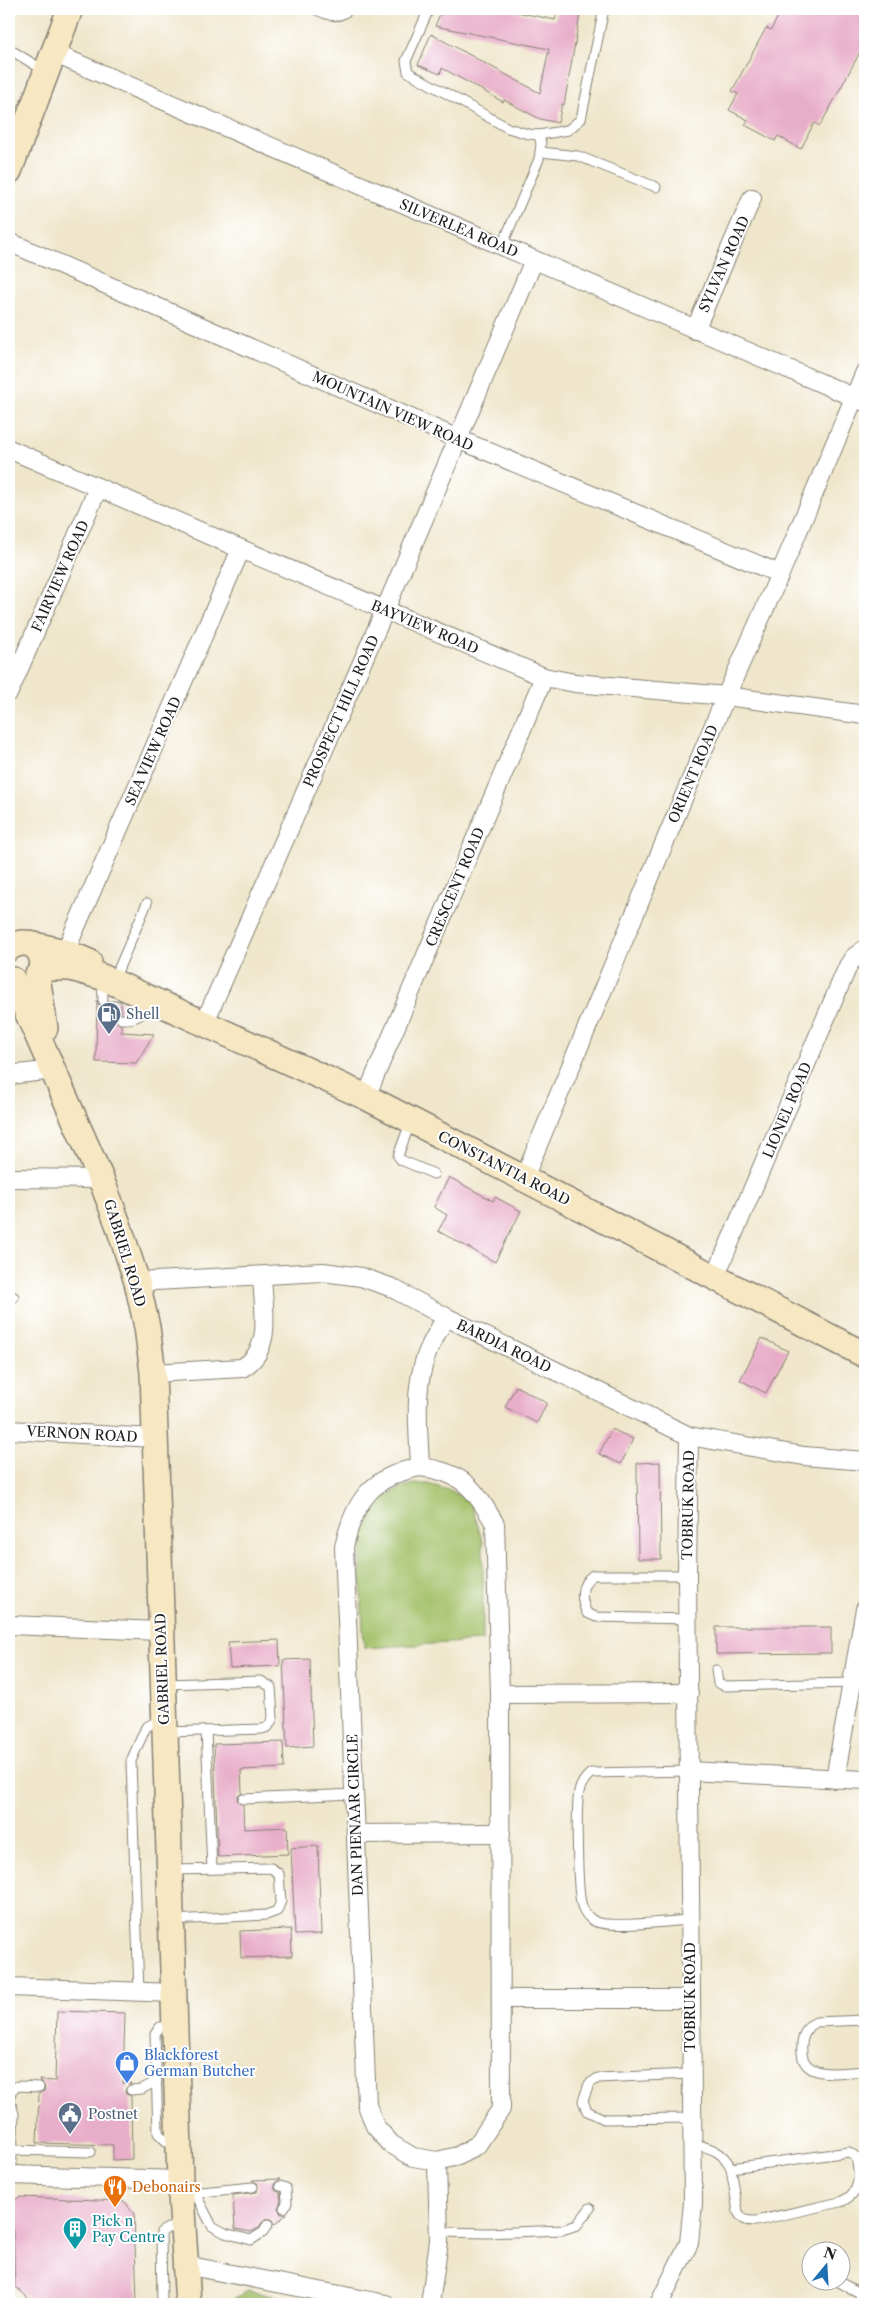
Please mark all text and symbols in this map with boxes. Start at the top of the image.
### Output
street label: SILVERLEA ROAD [397,195,521,261]
street label: SYLVAN ROAD [695,213,753,315]
street label: MOUNTAIN VIEW ROAD [310,367,476,455]
street label: FAIRVIEW ROAD [27,517,93,635]
street label: BAYVIEW ROAD [368,596,482,658]
street label: PROSPECT HILL ROAD [299,632,383,790]
street label: SEA VIEW ROAD [121,694,185,808]
street label: ORIENT ROAD [664,722,722,826]
street label: CRESCENT ROAD [422,825,488,949]
fuel station icon: Shell [96,1001,122,1035]
place label: Shell [126,1005,159,1023]
street label: LIONEL ROAD [759,1059,815,1161]
street label: CONSTANTIA ROAD [435,1127,573,1209]
street label: GABRIEL ROAD [100,1197,150,1309]
street label: BARDIA ROAD [454,1315,554,1377]
street label: VERNON ROAD [25,1422,138,1446]
street label: TOBRUK ROAD [678,1450,698,1560]
street label: GABRIEL ROAD [151,1613,173,1725]
street label: DAN PIENAAR CIRCLE [343,1734,367,1896]
street label: TOBRUK ROAD [681,1942,699,2052]
place label: Blackforest German Butcher [144,2046,255,2080]
shop icon: Blackforest German Butcher [114,2050,140,2084]
public building icon: Postnet [57,2101,83,2135]
place label: Postnet [88,2105,138,2123]
restaurant icon: Debonairs [102,2174,128,2208]
place label: Debonairs [132,2178,201,2196]
place label: Pick n Pay Centre [92,2212,165,2246]
building icon: Pick n Pay Centre [62,2216,88,2250]
north arrow [802,2240,852,2290]
text: N [821,2243,839,2264]

